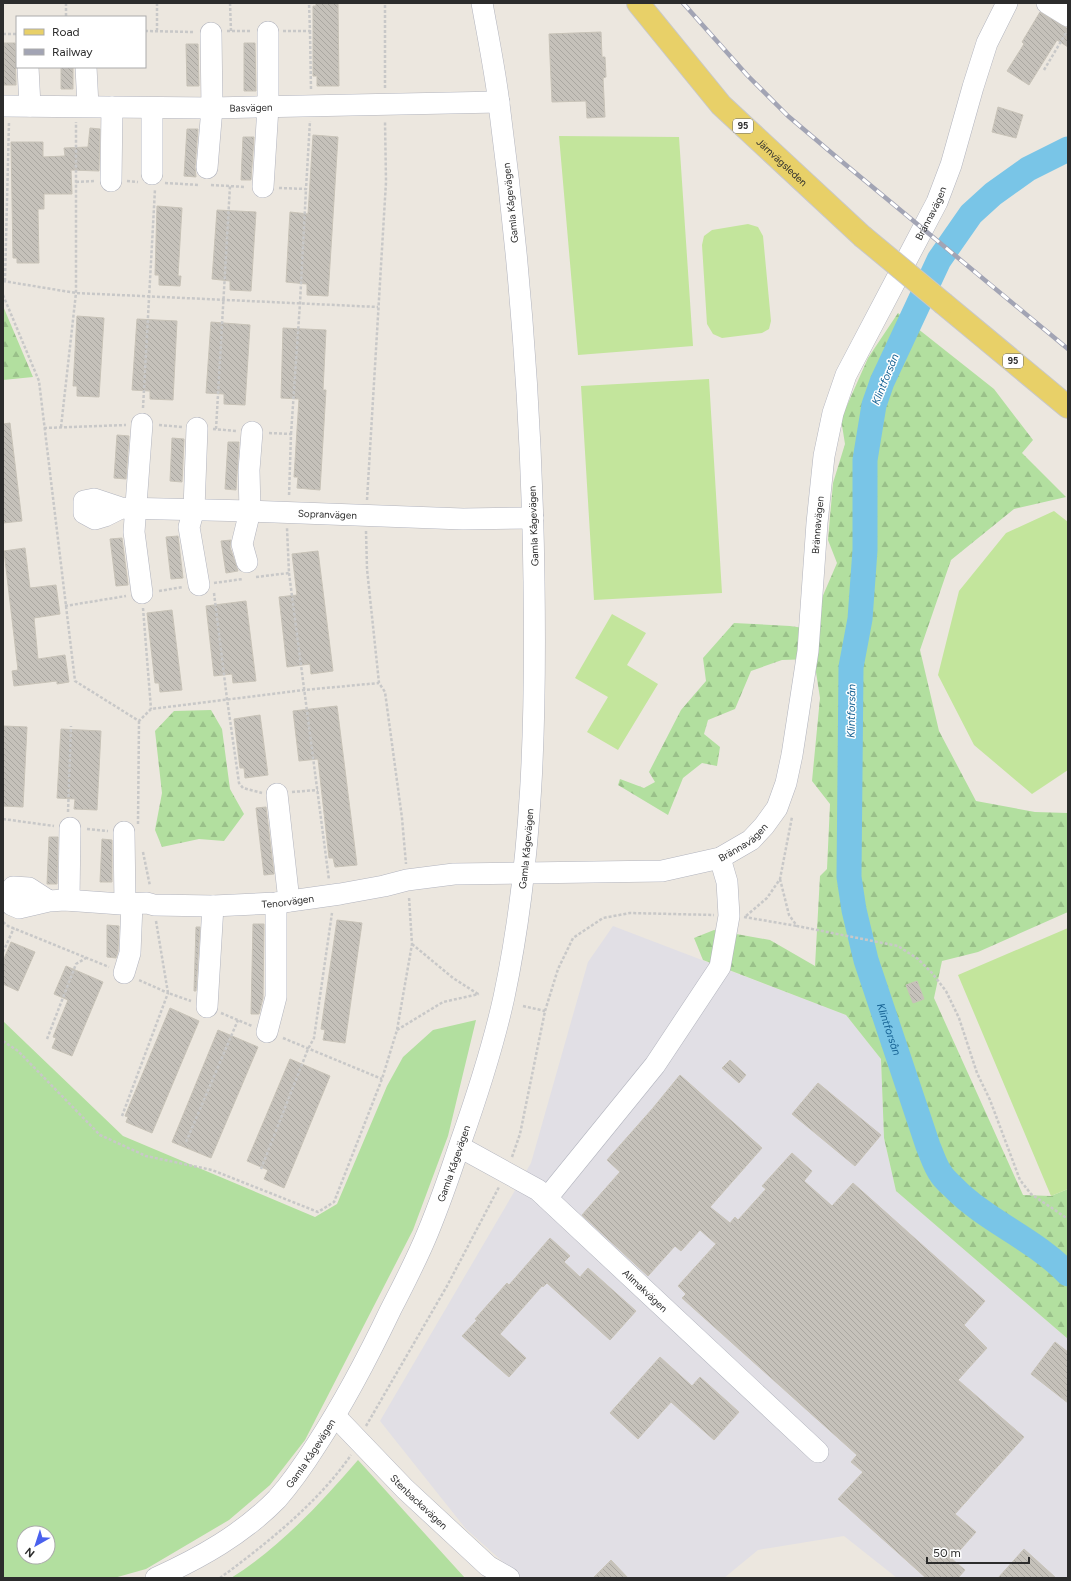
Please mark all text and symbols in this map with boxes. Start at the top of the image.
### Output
legend [16,16,146,68]
text: Road [52,25,80,39]
text: Railway [52,45,93,59]
street label: Basvägen [229,101,273,115]
road number: 95 [733,119,753,133]
street label: Järnvägsleden [754,135,810,189]
street label: Gamla Kågevägen [500,162,521,244]
street label: Brännavägen [912,184,949,242]
water label: Klintforsån [869,352,902,407]
road number: 95 [1003,354,1023,368]
street label: Gamla Kågevägen [526,485,541,566]
street label: Brännavägen [809,495,827,554]
street label: Sopranvägen [298,507,358,522]
water label: Klintforsån [845,684,858,738]
street label: Gamla Kågevägen [516,808,536,890]
street label: Brännavägen [716,820,771,865]
street label: Tenorvägen [261,892,315,911]
water label: Klintforsån [874,1002,903,1057]
street label: Gamla Kågevägen [434,1123,473,1204]
street label: Alimakvägen [620,1267,671,1315]
street label: Gamla Kågevägen [283,1416,339,1491]
street label: Stenbackavägen [387,1472,450,1533]
north arrow [16,1525,56,1565]
scale bar [927,1539,1029,1565]
text: N [23,1545,37,1560]
text: 50 m [933,1546,961,1560]

